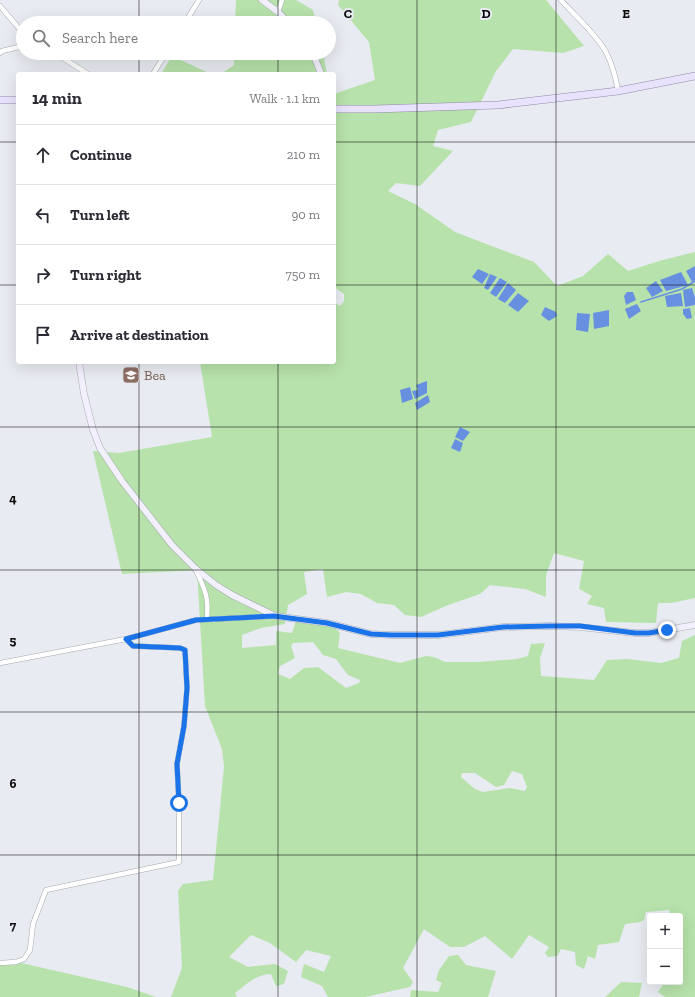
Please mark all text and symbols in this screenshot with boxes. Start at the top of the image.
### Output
text: C [344,6,352,21]
text: D [481,6,491,21]
text: E [622,6,630,21]
search box [16,16,336,60]
icon: search [30,27,52,49]
text: Search here [62,29,138,47]
text: 14 min [32,88,82,108]
text: Walk · 1.1 km [250,91,320,106]
icon: ahead [32,144,54,166]
text: Continue [70,146,132,164]
text: 210 m [287,147,320,162]
icon: left [32,204,54,226]
text: Turn left [70,206,130,224]
text: 90 m [291,207,320,222]
icon: right [32,264,54,286]
text: Turn right [70,266,141,284]
text: 750 m [286,267,320,282]
icon: arrive [32,324,54,346]
text: Arrive at destination [70,326,209,344]
school or university icon: Bea [121,365,141,385]
place label: Bea [144,367,166,384]
text: 4 [9,491,17,506]
route end [658,621,676,639]
text: 5 [10,633,17,648]
text: 6 [10,776,17,791]
route start [170,794,188,812]
map controls [647,913,683,985]
button: + [647,913,683,949]
text: 7 [10,918,17,933]
button: − [647,949,683,985]

